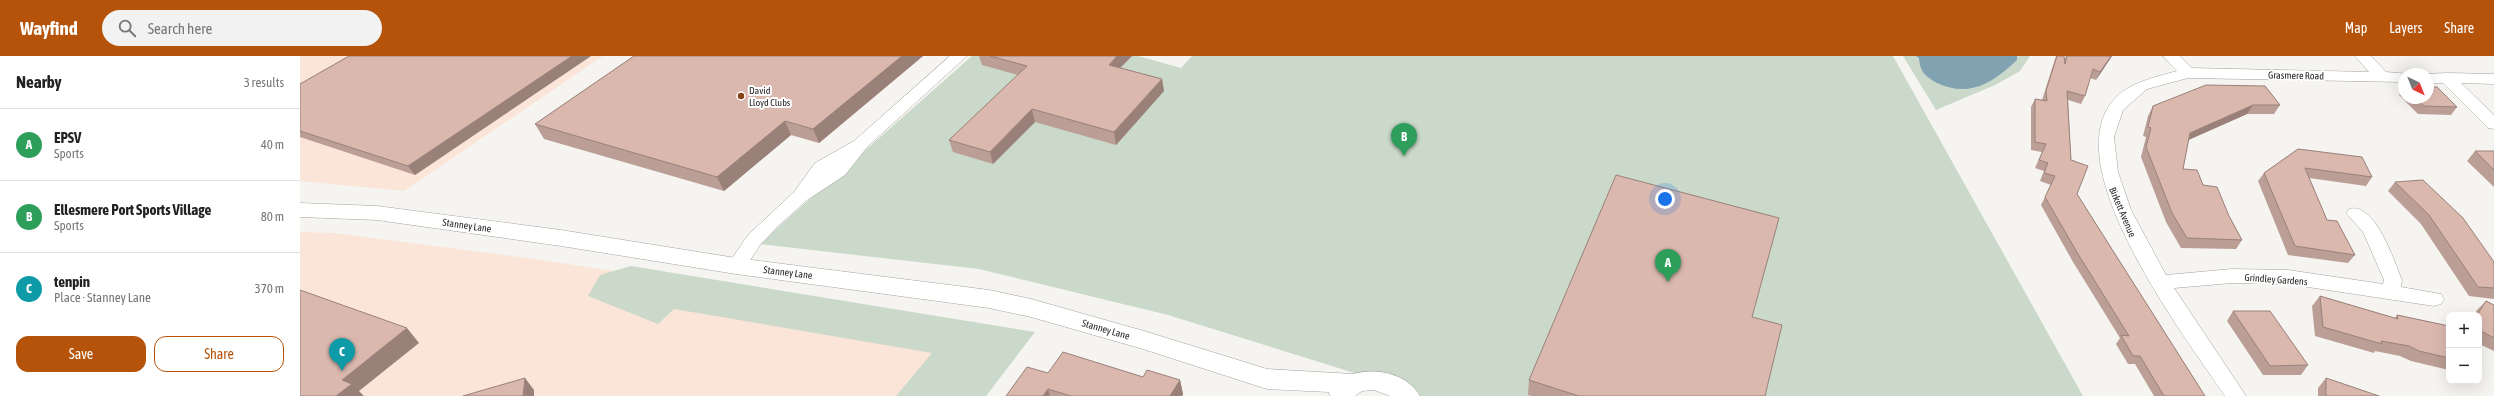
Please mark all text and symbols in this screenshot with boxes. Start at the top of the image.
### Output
search box [102,10,382,46]
text: Wayfind [20,17,78,39]
icon: search [116,17,138,39]
text: Search here [148,20,212,37]
text: Map [2345,20,2367,36]
text: Layers [2389,20,2422,36]
text: Share [2444,20,2474,36]
north arrow [2398,68,2434,104]
street label: Grasmere Road [2268,70,2324,81]
text: Nearby [16,72,62,92]
text: 3 results [244,75,284,90]
place label: David Lloyd Clubs [749,85,791,108]
marker: David Lloyd Clubs [736,91,746,101]
pin: B [1391,123,1417,156]
text: EPSV [54,129,81,146]
text: A [26,137,32,152]
text: 40 m [261,137,284,152]
text: Sports [54,146,84,161]
street label: Birkett Avenue [2107,185,2138,239]
your location [1655,189,1675,209]
text: Ellesmere Port Sports Village [54,201,211,218]
text: B [26,209,32,224]
text: 80 m [261,209,284,224]
street label: Stanney Lane [442,217,493,234]
text: Sports [54,218,84,233]
pin: A [1655,249,1681,282]
street label: Stanney Lane [763,264,814,281]
street label: Grindley Gardens [2244,272,2308,287]
text: tenpin [54,273,90,290]
text: C [26,281,32,296]
text: 370 m [255,281,284,296]
text: Place · Stanney Lane [54,290,151,305]
map controls [2446,312,2482,384]
button: + [2446,312,2482,348]
street label: Stanney Lane [1081,317,1131,342]
button: Save [16,336,146,372]
button: Share [154,336,284,372]
pin: C [329,338,355,371]
button: − [2446,348,2482,384]

